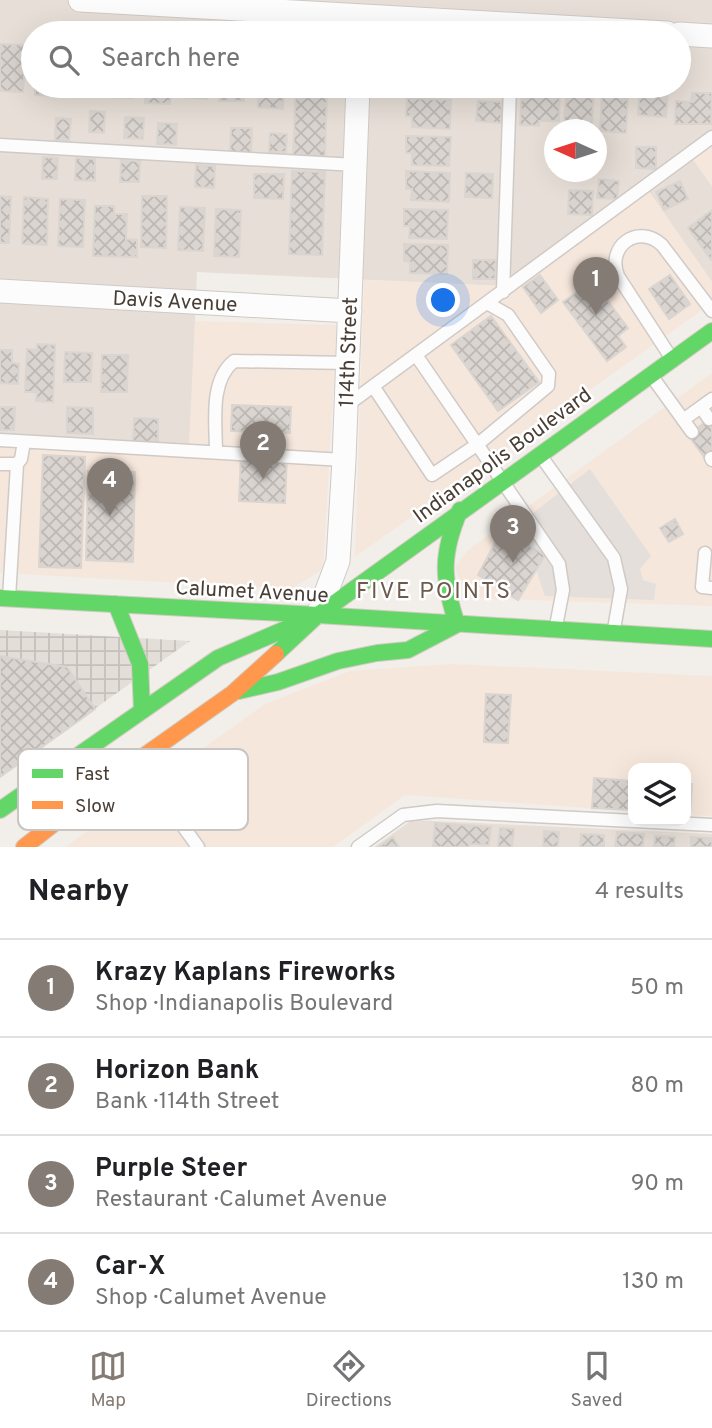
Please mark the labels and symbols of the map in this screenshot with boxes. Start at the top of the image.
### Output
north arrow [544,119,607,182]
pin: 1 [573,257,619,315]
your location [426,283,460,317]
street label: Davis Avenue [112,286,238,319]
street label: 114th Street [334,296,365,408]
street label: Indianapolis Boulevard [408,382,598,530]
pin: 2 [240,421,286,479]
pin: 4 [87,458,133,516]
pin: 3 [490,505,536,563]
street label: Calumet Avenue [175,575,329,610]
district label: FIVE POINTS [356,578,512,607]
legend [18,749,248,830]
text: Fast [75,763,110,787]
text: Slow [75,795,115,819]

